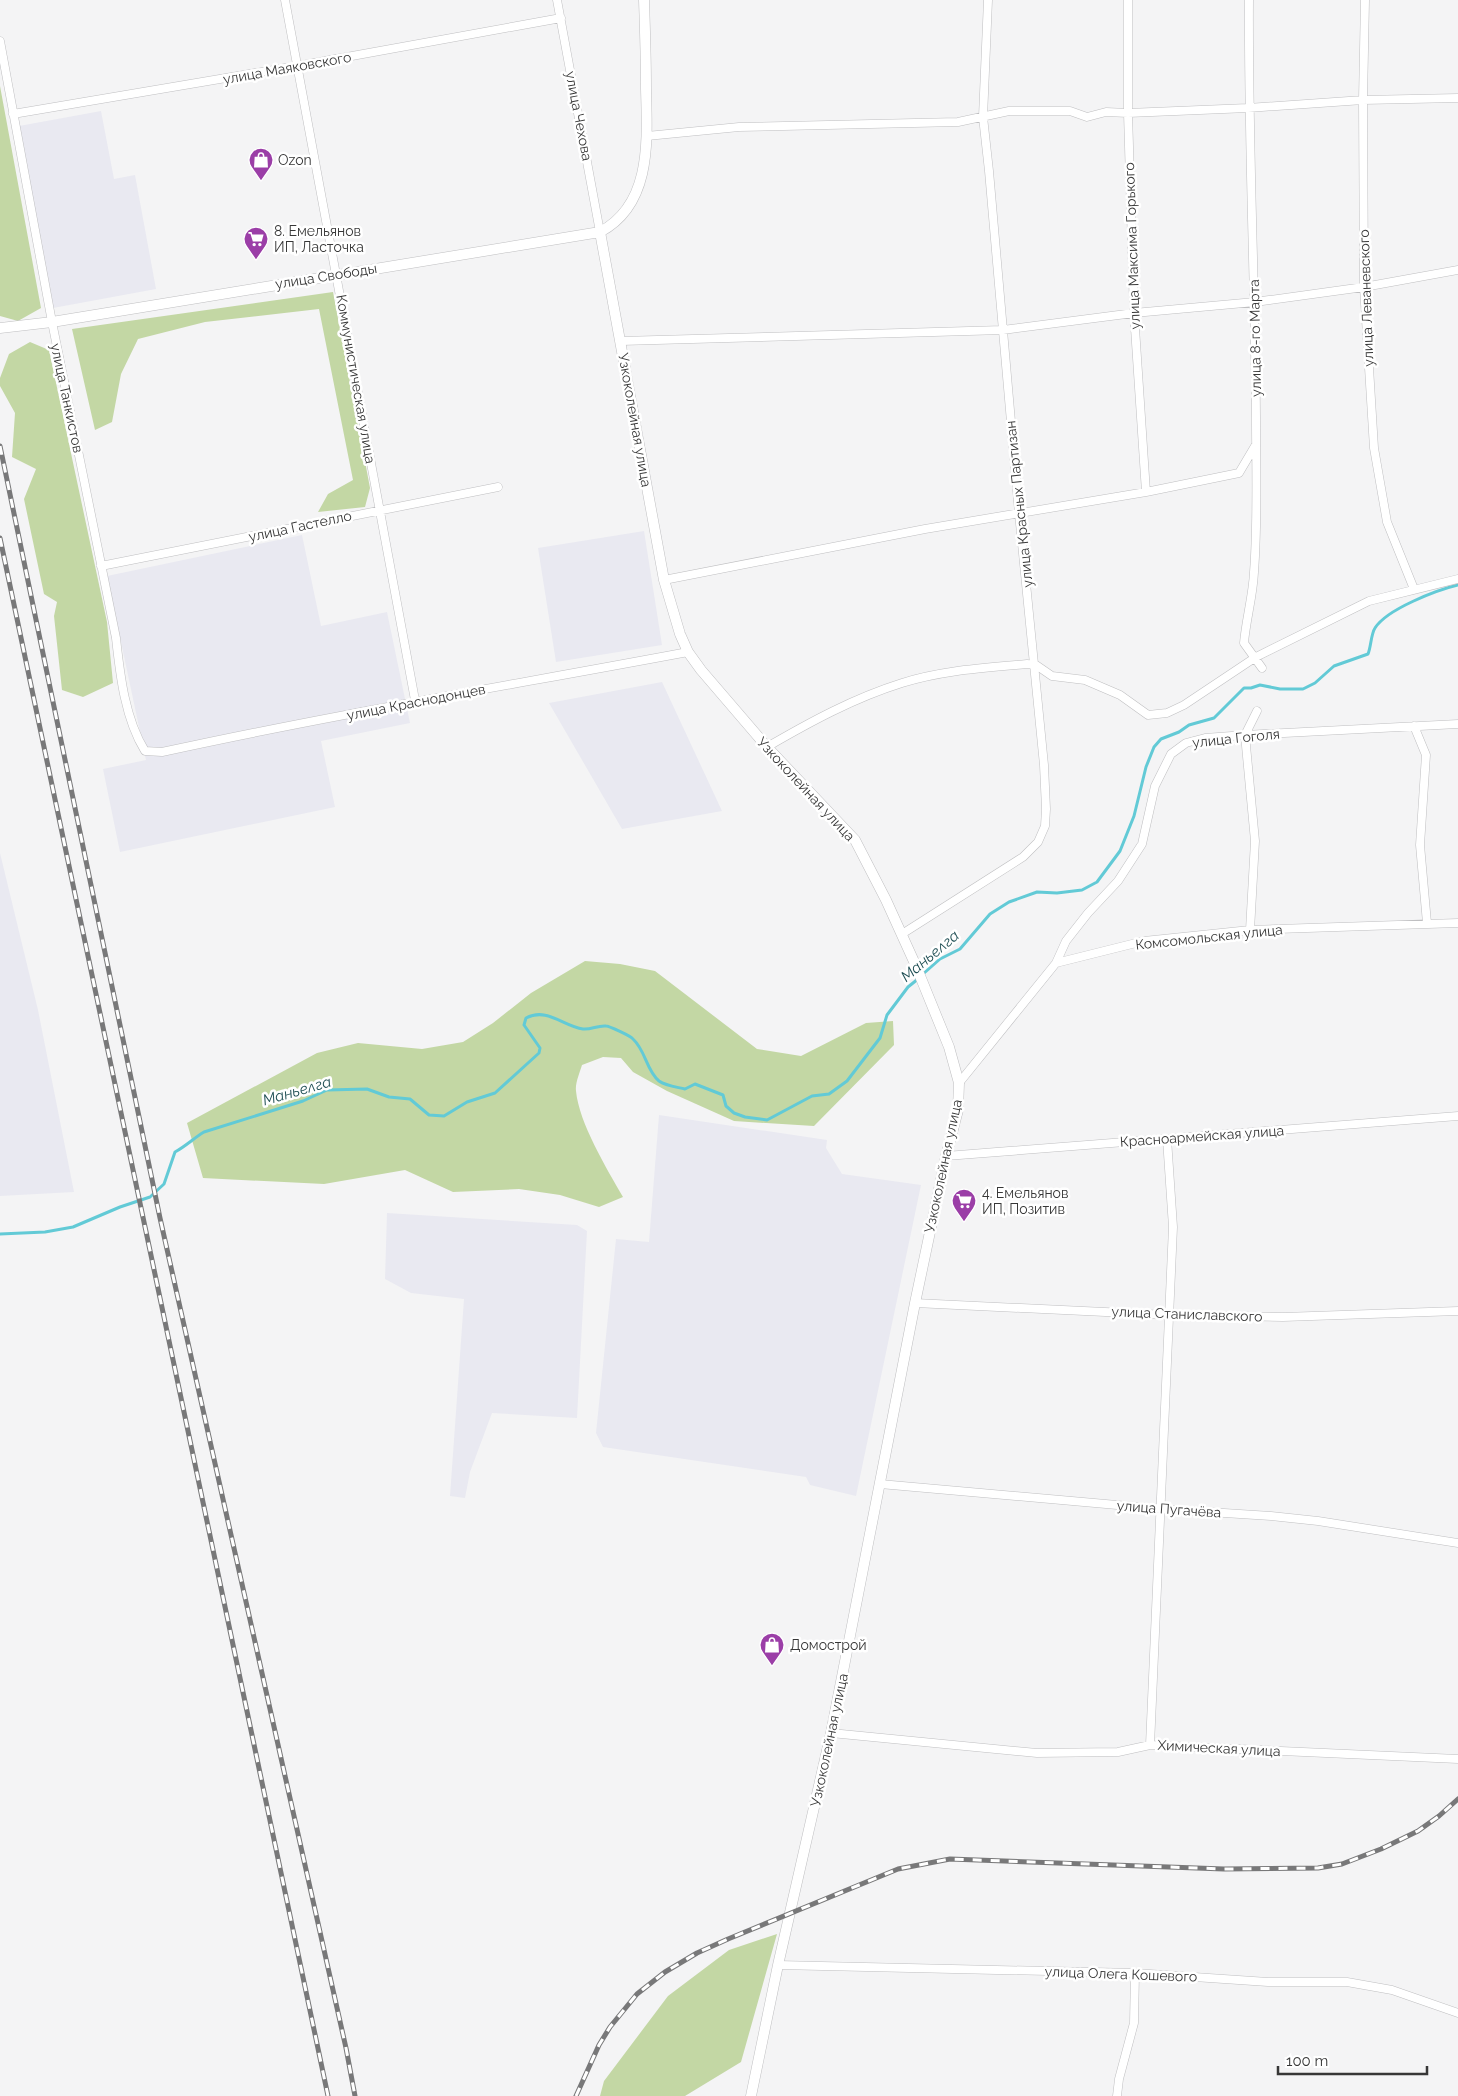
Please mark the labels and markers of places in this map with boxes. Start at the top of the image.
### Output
shop icon: Ozon [248,147,274,181]
place label: Ozon [278,152,312,168]
place label: 8. Емельянов ИП, Ласточка [274,223,364,255]
supermarket icon: 8. Емельянов ИП, Ласточка [243,226,269,260]
place label: 4. Емельянов ИП, Позитив [982,1185,1068,1217]
supermarket icon: 4. Емельянов ИП, Позитив [951,1188,977,1222]
shop icon: Домострой [759,1632,785,1666]
place label: Домострой [790,1637,867,1653]

